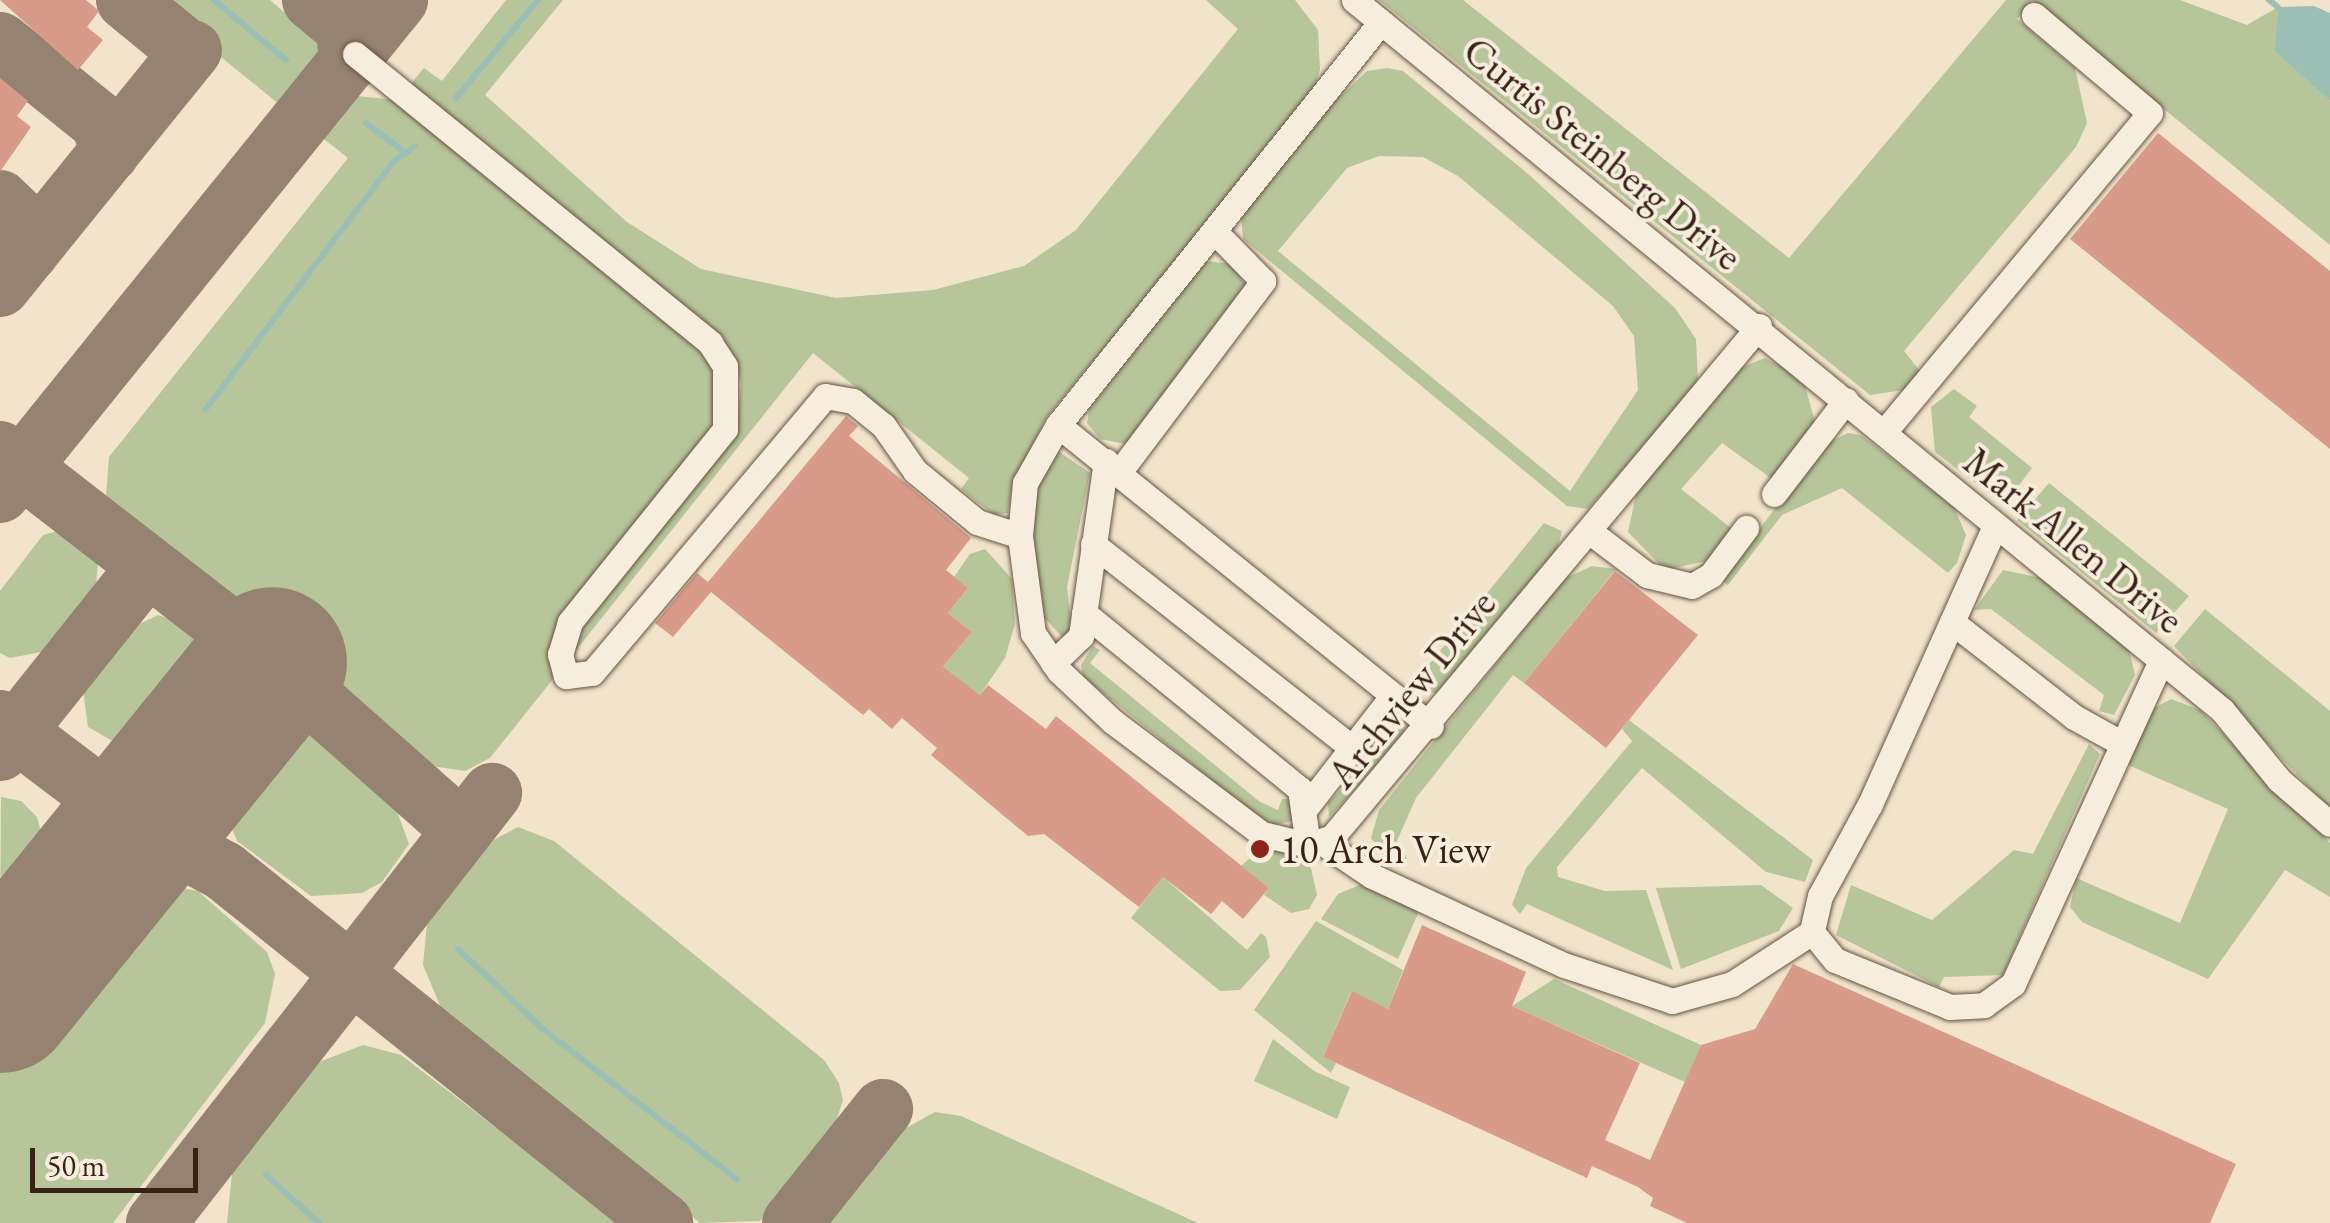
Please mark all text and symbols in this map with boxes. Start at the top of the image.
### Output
street label: Curtis Steinberg Drive [1454,26,1752,280]
street label: Mark Allen Drive [1955,437,2193,643]
street label: Archview Drive [1317,580,1505,798]
place label: 10 Arch View [1280,825,1491,873]
marker: 10 Arch View [1249,838,1271,860]
scale bar [35,1128,202,1190]
text: 50 m [47,1146,105,1185]

